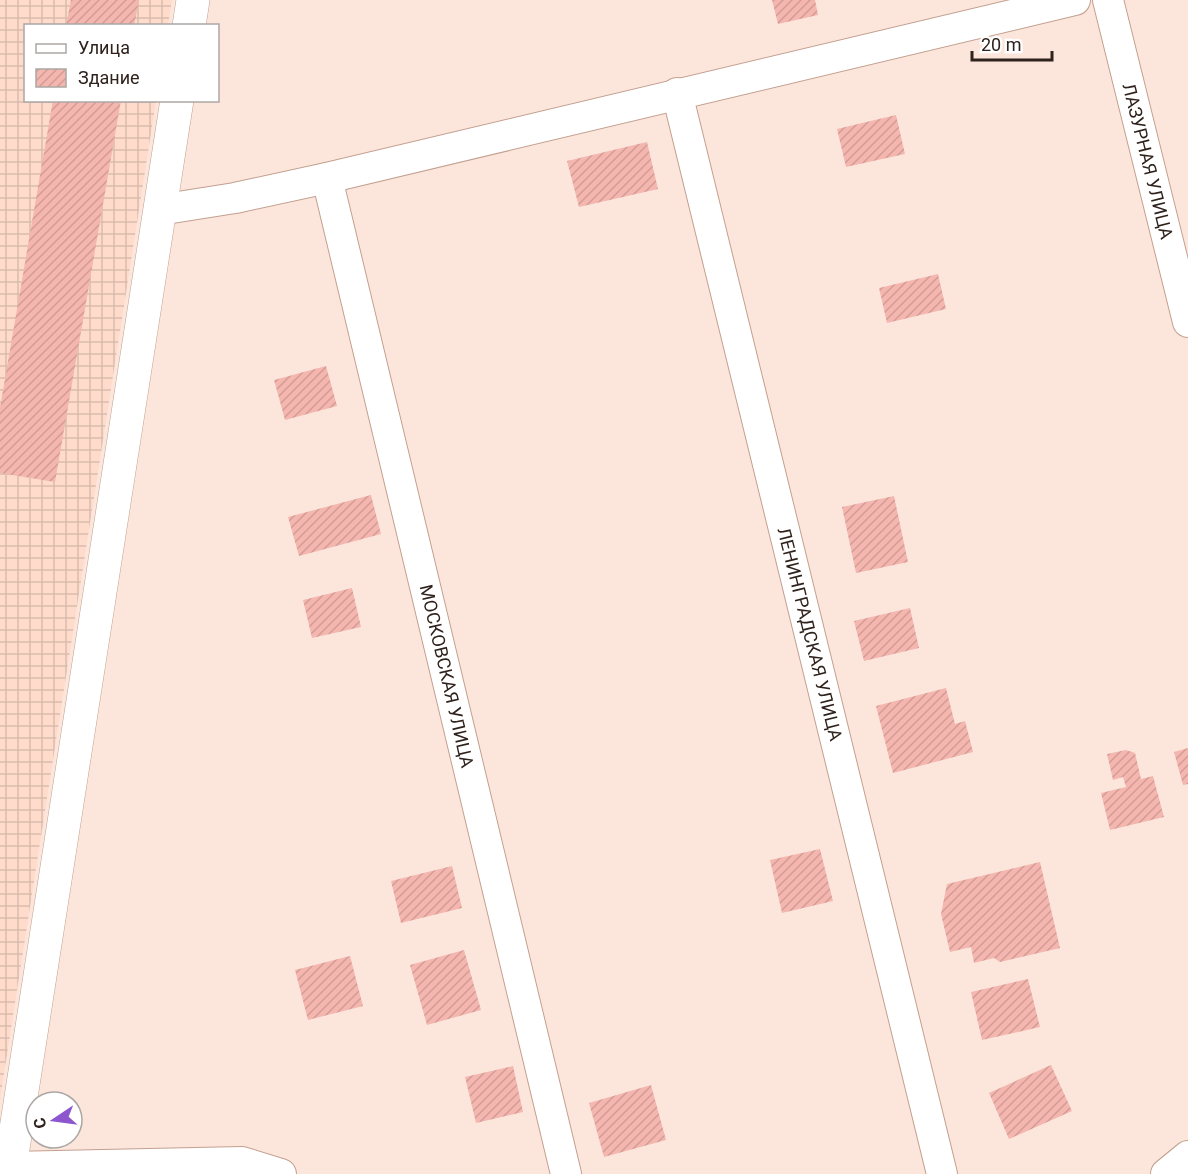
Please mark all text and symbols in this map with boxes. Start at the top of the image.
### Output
legend [24,24,219,102]
scale bar [972,24,1052,62]
text: 20 m [981,34,1021,55]
text: Улица [78,37,130,58]
text: Здание [78,67,140,88]
street label: ЛАЗУРНАЯ УЛИЦА [1118,81,1178,241]
street label: ЛЕНИНГРАДСКАЯ УЛИЦА [773,525,847,743]
street label: МОСКОВСКАЯ УЛИЦА [416,582,478,770]
north arrow [24,1090,84,1150]
text: С [29,1116,50,1130]

